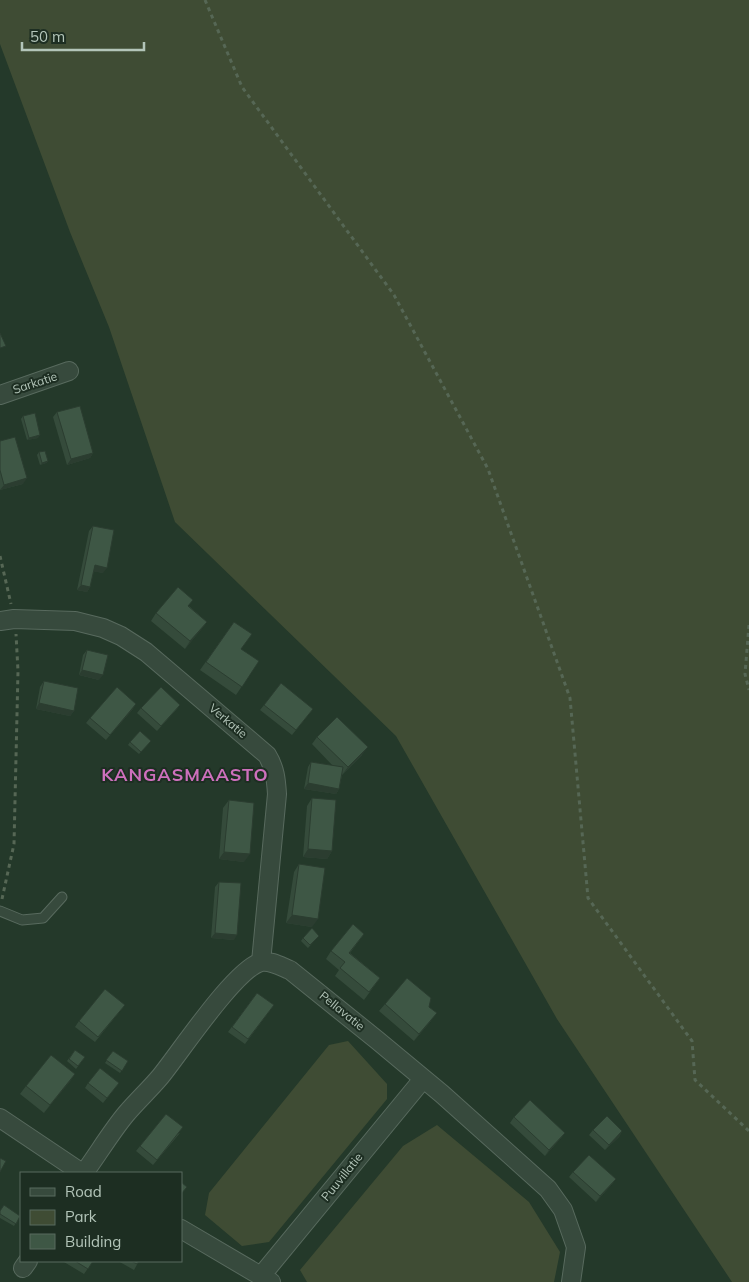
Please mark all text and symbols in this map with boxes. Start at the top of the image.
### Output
scale bar [22,20,145,52]
text: 50 m [30,27,65,46]
street label: Sarkatie [11,368,59,397]
street label: Verkatie [206,700,251,741]
district label: KANGASMAASTO [101,763,269,786]
street label: Pellavatie [317,988,368,1033]
street label: Puuvillatie [318,1150,365,1204]
legend [20,1172,182,1262]
text: Road [65,1182,102,1201]
text: Park [65,1207,97,1226]
text: Building [65,1232,121,1251]

